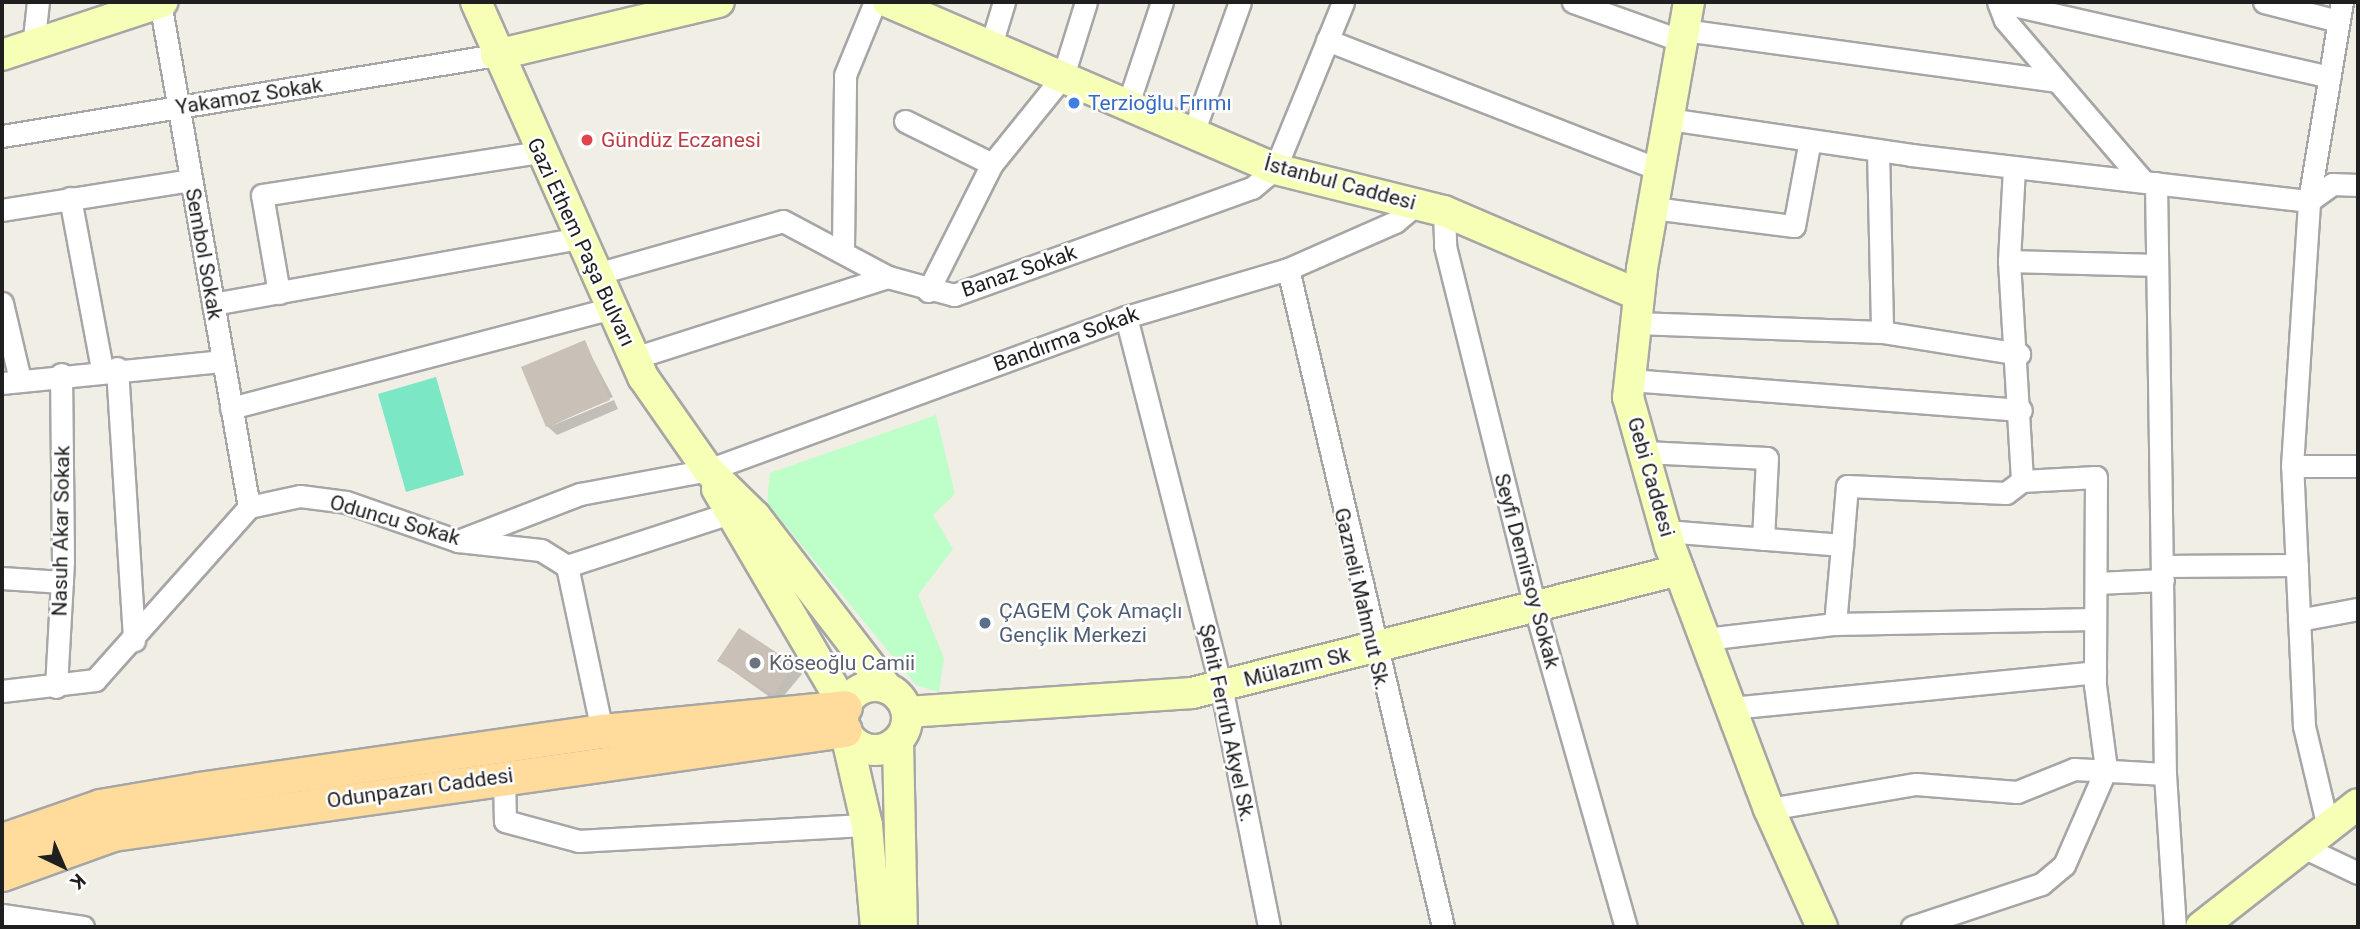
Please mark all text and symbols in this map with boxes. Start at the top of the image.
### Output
street label: Yakamoz Sokak [174,72,324,120]
place label: Terzioğlu Fırımı [1088,90,1232,116]
marker: Terzioğlu Fırımı [1066,95,1082,111]
place label: Gündüz Eczanesi [601,127,761,153]
marker: Gündüz Eczanesi [579,132,595,148]
street label: Gazi Ethem Paşa Bulvarı [522,134,640,350]
street label: İstanbul Caddesi [1261,151,1419,215]
street label: Sembol Sokak [180,186,228,322]
street label: Banaz Sokak [958,240,1080,302]
street label: Bandırma Sokak [990,301,1142,377]
street label: Gebi Caddesi [1622,414,1680,540]
street label: Nasuh Akar Sokak [47,445,75,617]
street label: Seyfi Demirsoy Sokak [1489,471,1565,671]
street label: Oduncu Sokak [327,489,463,551]
street label: Gazneli Mahmut Sk. [1329,505,1395,693]
place label: ÇAGEM Çok Amaçlı Gençlik Merkezi [999,598,1182,648]
marker: ÇAGEM Çok Amaçlı Gençlik Merkezi [977,615,993,631]
street label: Şehit Ferruh Akyel Sk. [1194,622,1260,824]
street label: Mülazım Sk [1241,642,1353,692]
place label: Köseoğlu Camii [769,650,915,676]
marker: Köseoğlu Camii [747,655,763,671]
street label: Odunpazarı Caddesi [325,762,515,814]
north arrow [28,831,98,901]
text: K [66,869,90,894]

